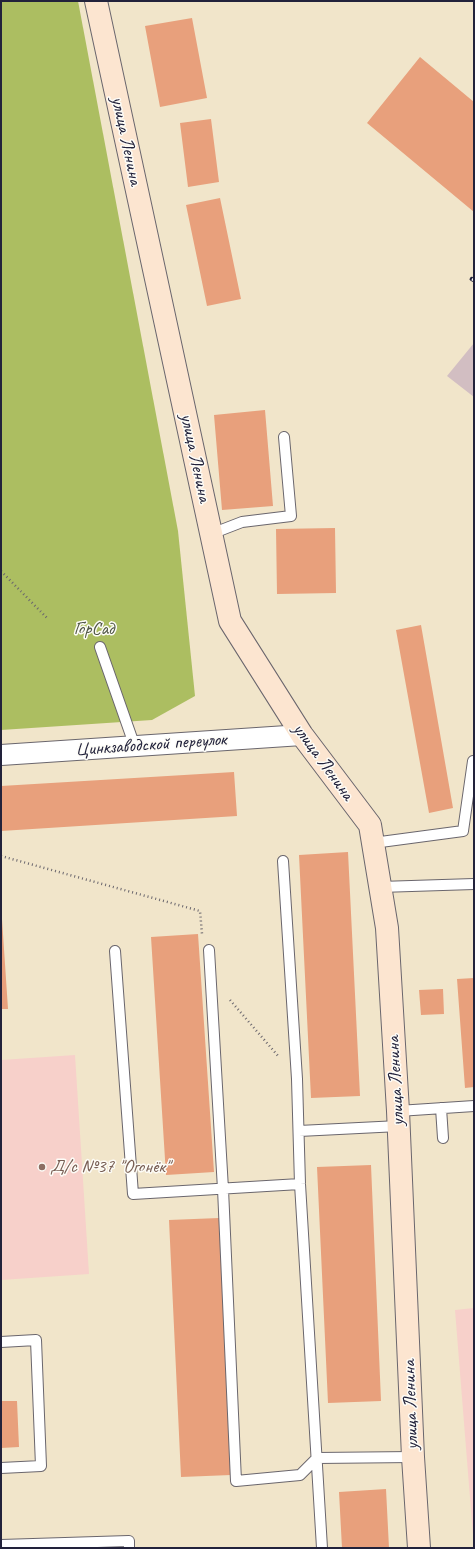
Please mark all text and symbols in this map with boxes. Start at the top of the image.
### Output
street label: улица Ленина [105,95,147,187]
street label: улица Ленина [174,412,216,504]
park label: ГорСад [74,618,114,640]
street label: улица Ленина [287,719,359,805]
street label: Цинкзаводской переулок [75,728,227,762]
street label: улица Ленина [382,1035,410,1127]
place label: Д/с №37 "Огонёк" [50,1156,170,1178]
marker: Д/с №37 "Огонёк" [37,1162,47,1172]
street label: улица Ленина [398,1360,424,1450]

